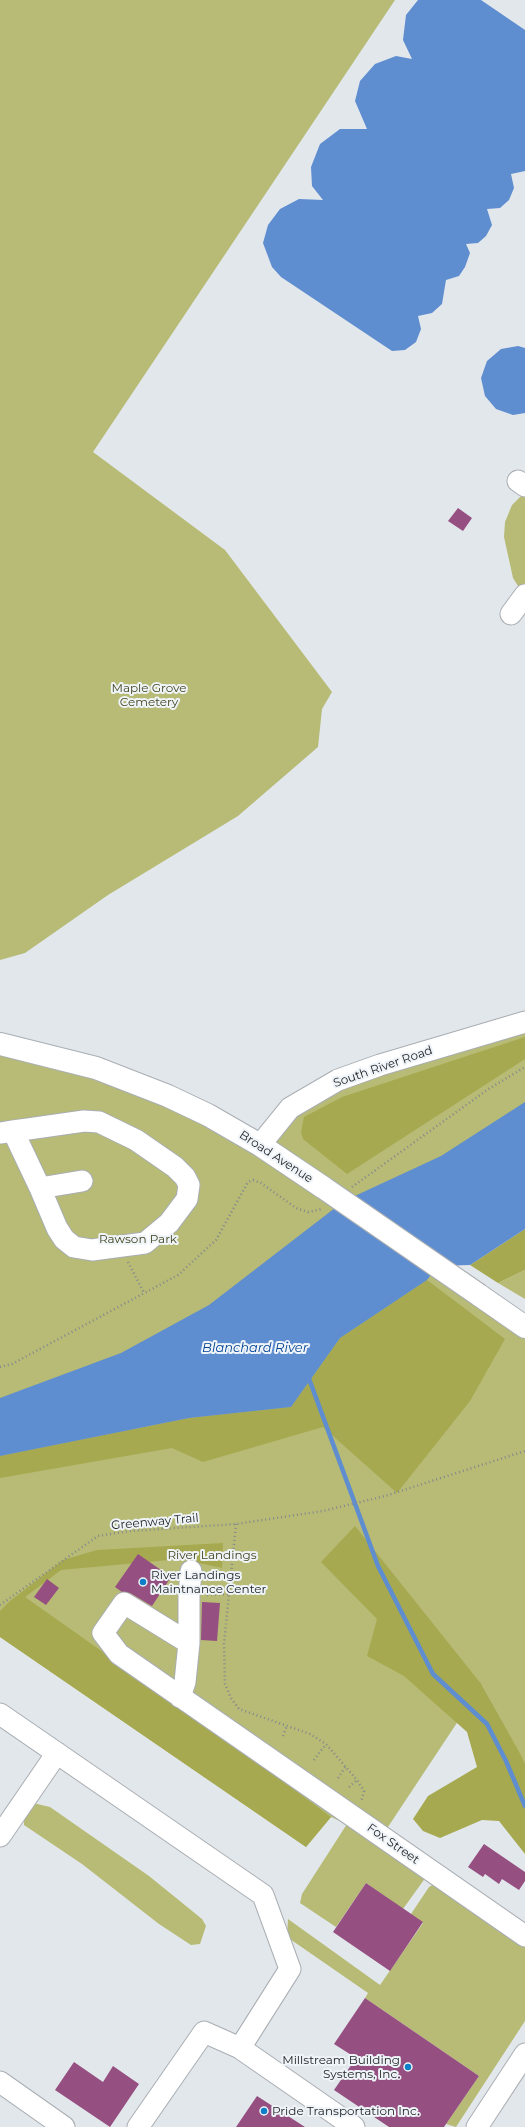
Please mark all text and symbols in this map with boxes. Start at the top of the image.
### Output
park label: Maple Grove Cemetery [111,681,187,709]
street label: South River Road [332,1043,434,1091]
street label: Broad Avenue [237,1128,315,1186]
park label: Rawson Park [99,1232,177,1246]
water label: Blanchard River [202,1340,308,1356]
street label: Greenway Trail [111,1511,199,1533]
park label: River Landings [167,1548,257,1562]
place label: River Landings Maintnance Center [151,1568,266,1596]
marker: River Landings Maintnance Center [138,1577,148,1587]
street label: Fox Street [364,1821,422,1867]
place label: Millstream Building Systems, Inc. [282,2053,400,2081]
marker: Millstream Building Systems, Inc. [403,2062,413,2072]
place label: Pride Transportation Inc. [272,2104,419,2118]
marker: Pride Transportation Inc. [259,2106,269,2116]

